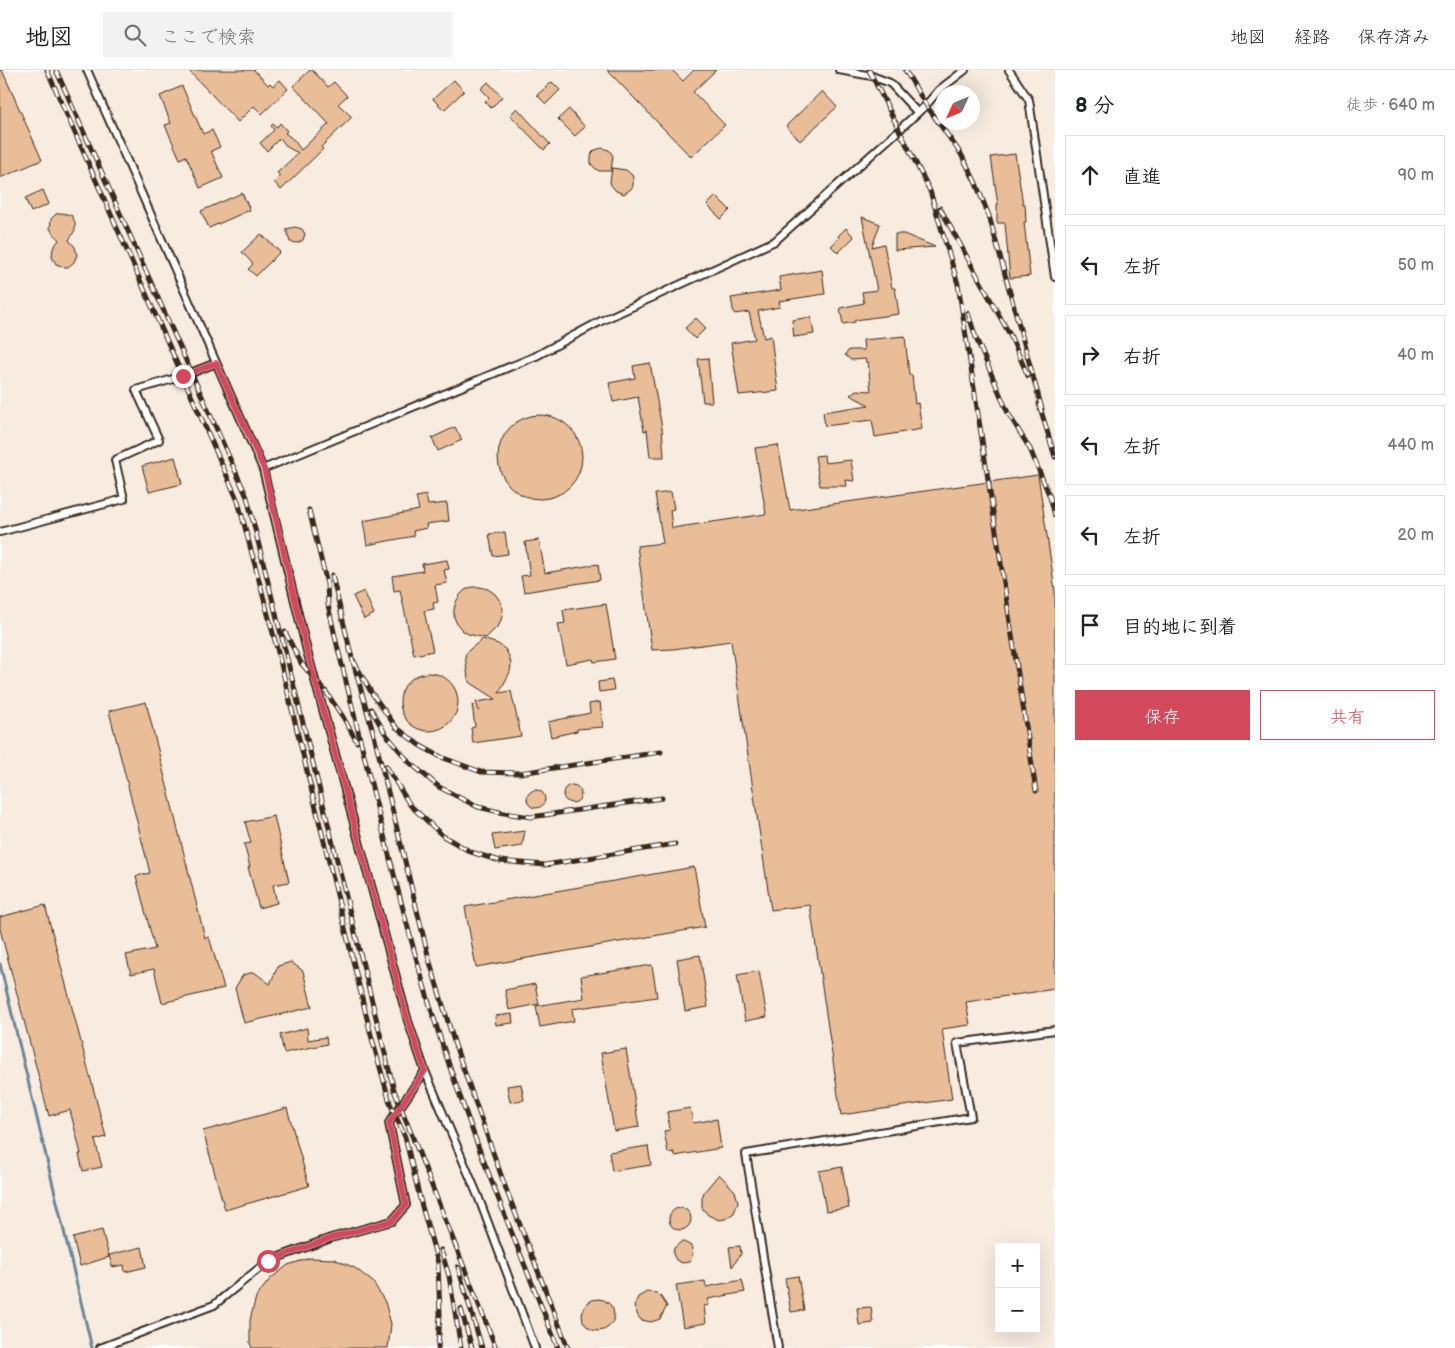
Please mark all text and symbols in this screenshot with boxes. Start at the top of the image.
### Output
search box [103,12,453,57]
icon: search [121,21,149,49]
text: 地図 [25,23,73,52]
text: ここで検索 [161,26,256,49]
text: 地図 [1230,27,1266,48]
text: 経路 [1294,27,1330,48]
text: 保存済み [1358,27,1430,48]
north arrow [935,85,980,130]
text: 8 分 [1075,93,1114,118]
text: 徒歩 · 640 m [1346,96,1435,115]
icon: ahead [1076,161,1104,189]
text: 直進 [1123,166,1161,189]
text: 90 m [1398,166,1434,185]
icon: left [1076,251,1104,279]
text: 左折 [1123,256,1161,279]
text: 50 m [1398,256,1434,275]
icon: right [1076,341,1104,369]
text: 右折 [1123,346,1161,369]
text: 40 m [1397,346,1434,365]
route end [172,365,195,388]
icon: left [1076,431,1104,459]
text: 左折 [1123,436,1161,459]
text: 440 m [1388,436,1434,455]
icon: left [1076,521,1104,549]
text: 左折 [1123,526,1161,549]
text: 20 m [1398,526,1434,545]
icon: arrive [1076,611,1104,639]
text: 目的地に到着 [1123,616,1237,639]
button: 保存 [1075,690,1250,740]
button: 共有 [1260,690,1435,740]
map controls [995,1243,1040,1333]
button: + [995,1243,1040,1288]
route start [257,1250,280,1273]
button: − [995,1288,1040,1333]

